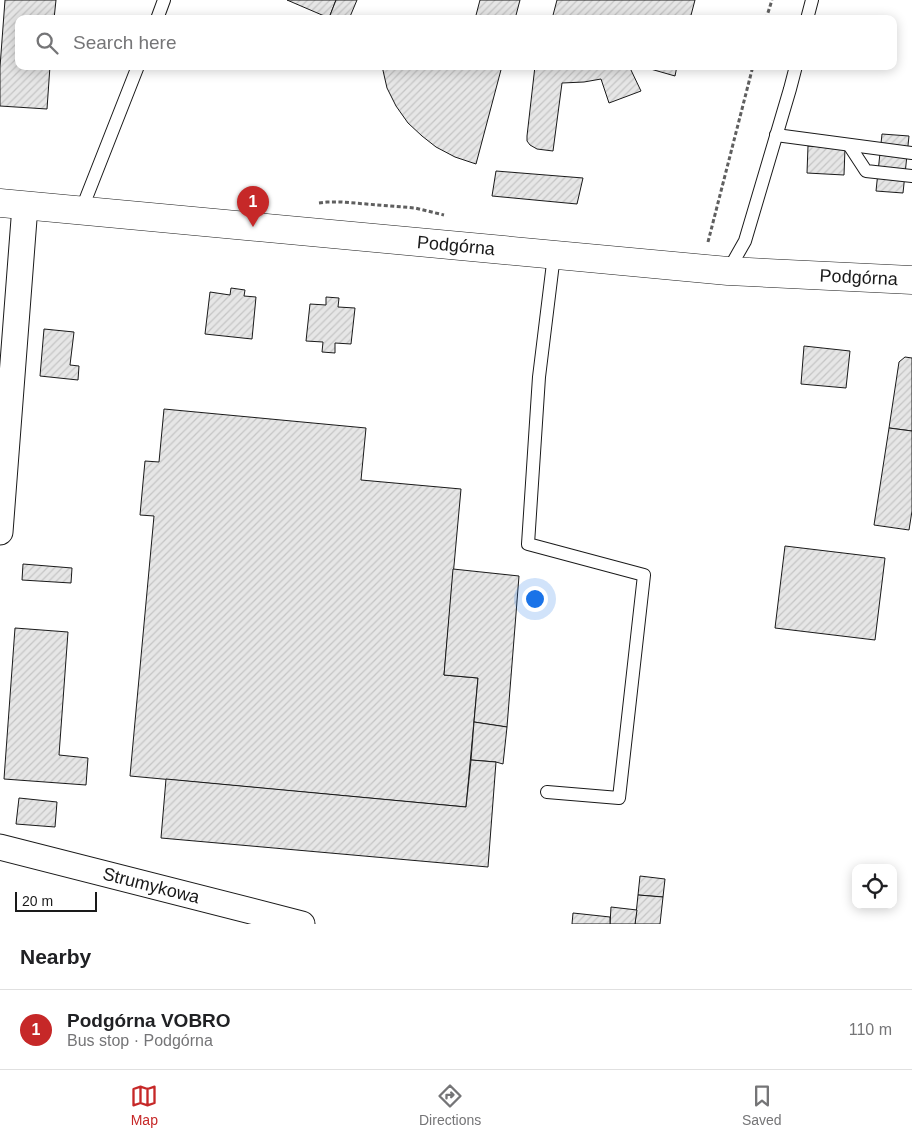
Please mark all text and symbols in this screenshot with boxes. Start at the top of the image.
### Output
search box [15,15,897,70]
icon: search [33,29,61,57]
text: Search here [73,32,177,53]
pin: 1 [237,186,269,227]
street label: Podgórna [416,232,497,259]
street label: Podgórna [819,265,899,289]
your location [522,586,548,612]
street label: Strumykowa [101,864,203,908]
map controls [852,864,897,909]
button: locate [852,864,897,909]
scale bar [15,889,98,912]
text: 20 m [22,893,53,909]
text: Nearby [20,945,91,968]
text: Podgórna VOBRO [67,1010,231,1031]
text: 1 [32,1021,40,1038]
text: 110 m [849,1021,892,1038]
text: Bus stop · Podgórna [67,1032,213,1049]
tab: Map [130,1082,158,1128]
tab: Directions [419,1082,481,1128]
tab: Saved [742,1082,782,1128]

